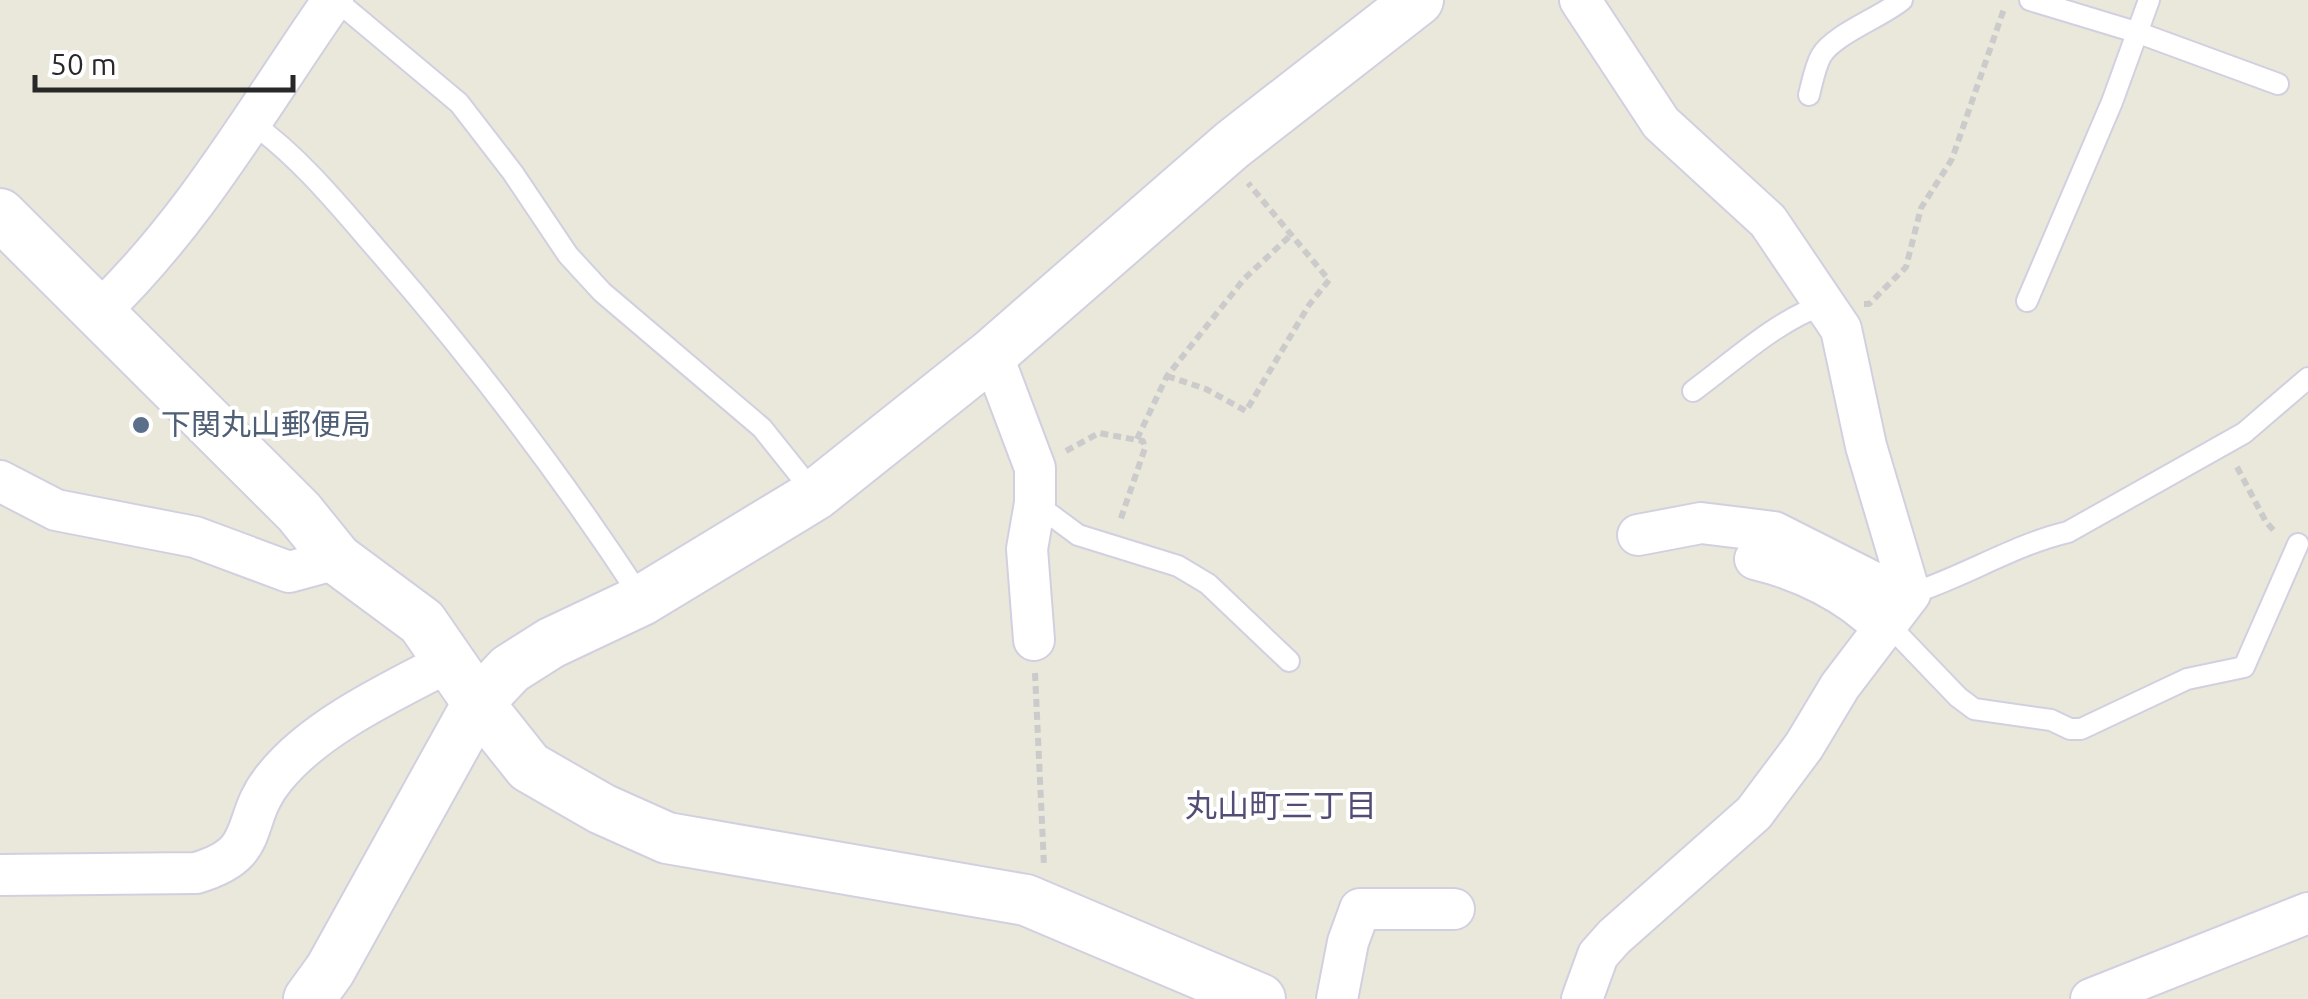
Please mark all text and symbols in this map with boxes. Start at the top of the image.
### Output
scale bar [35,30,292,92]
text: 50 m [50,47,117,81]
place label: 下関丸山郵便局 [161,407,371,441]
marker: 下関丸山郵便局 [130,414,152,436]
district label: 丸山町三丁目 [1185,787,1377,823]

